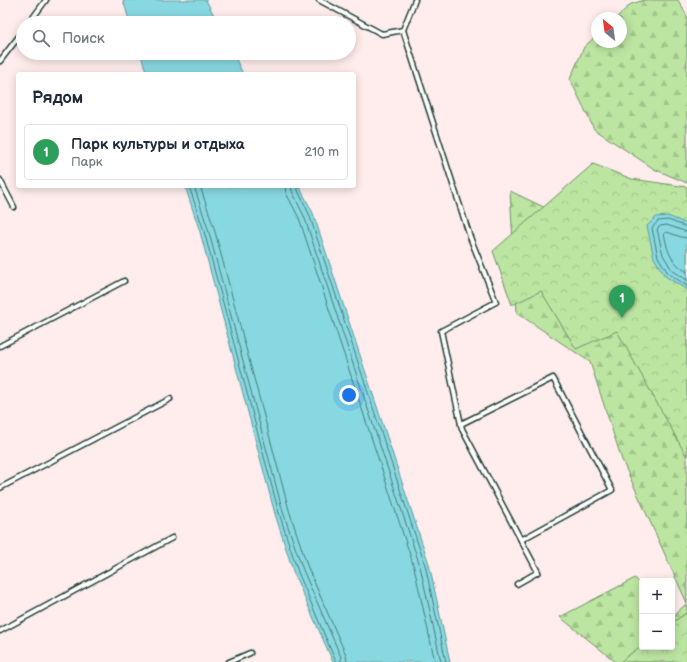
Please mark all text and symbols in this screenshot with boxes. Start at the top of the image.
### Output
north arrow [591,12,627,48]
search box [16,16,356,60]
icon: search [30,27,52,49]
text: Поиск [62,29,105,48]
text: Рядом [32,88,83,108]
text: Парк культуры и отдыха [71,135,244,154]
text: 1 [43,144,49,160]
text: 210 m [305,144,339,160]
text: Парк [71,154,103,170]
pin: 1 [609,285,635,318]
your location [339,385,359,405]
map controls [639,578,675,650]
button: + [639,578,675,614]
button: − [639,614,675,650]

